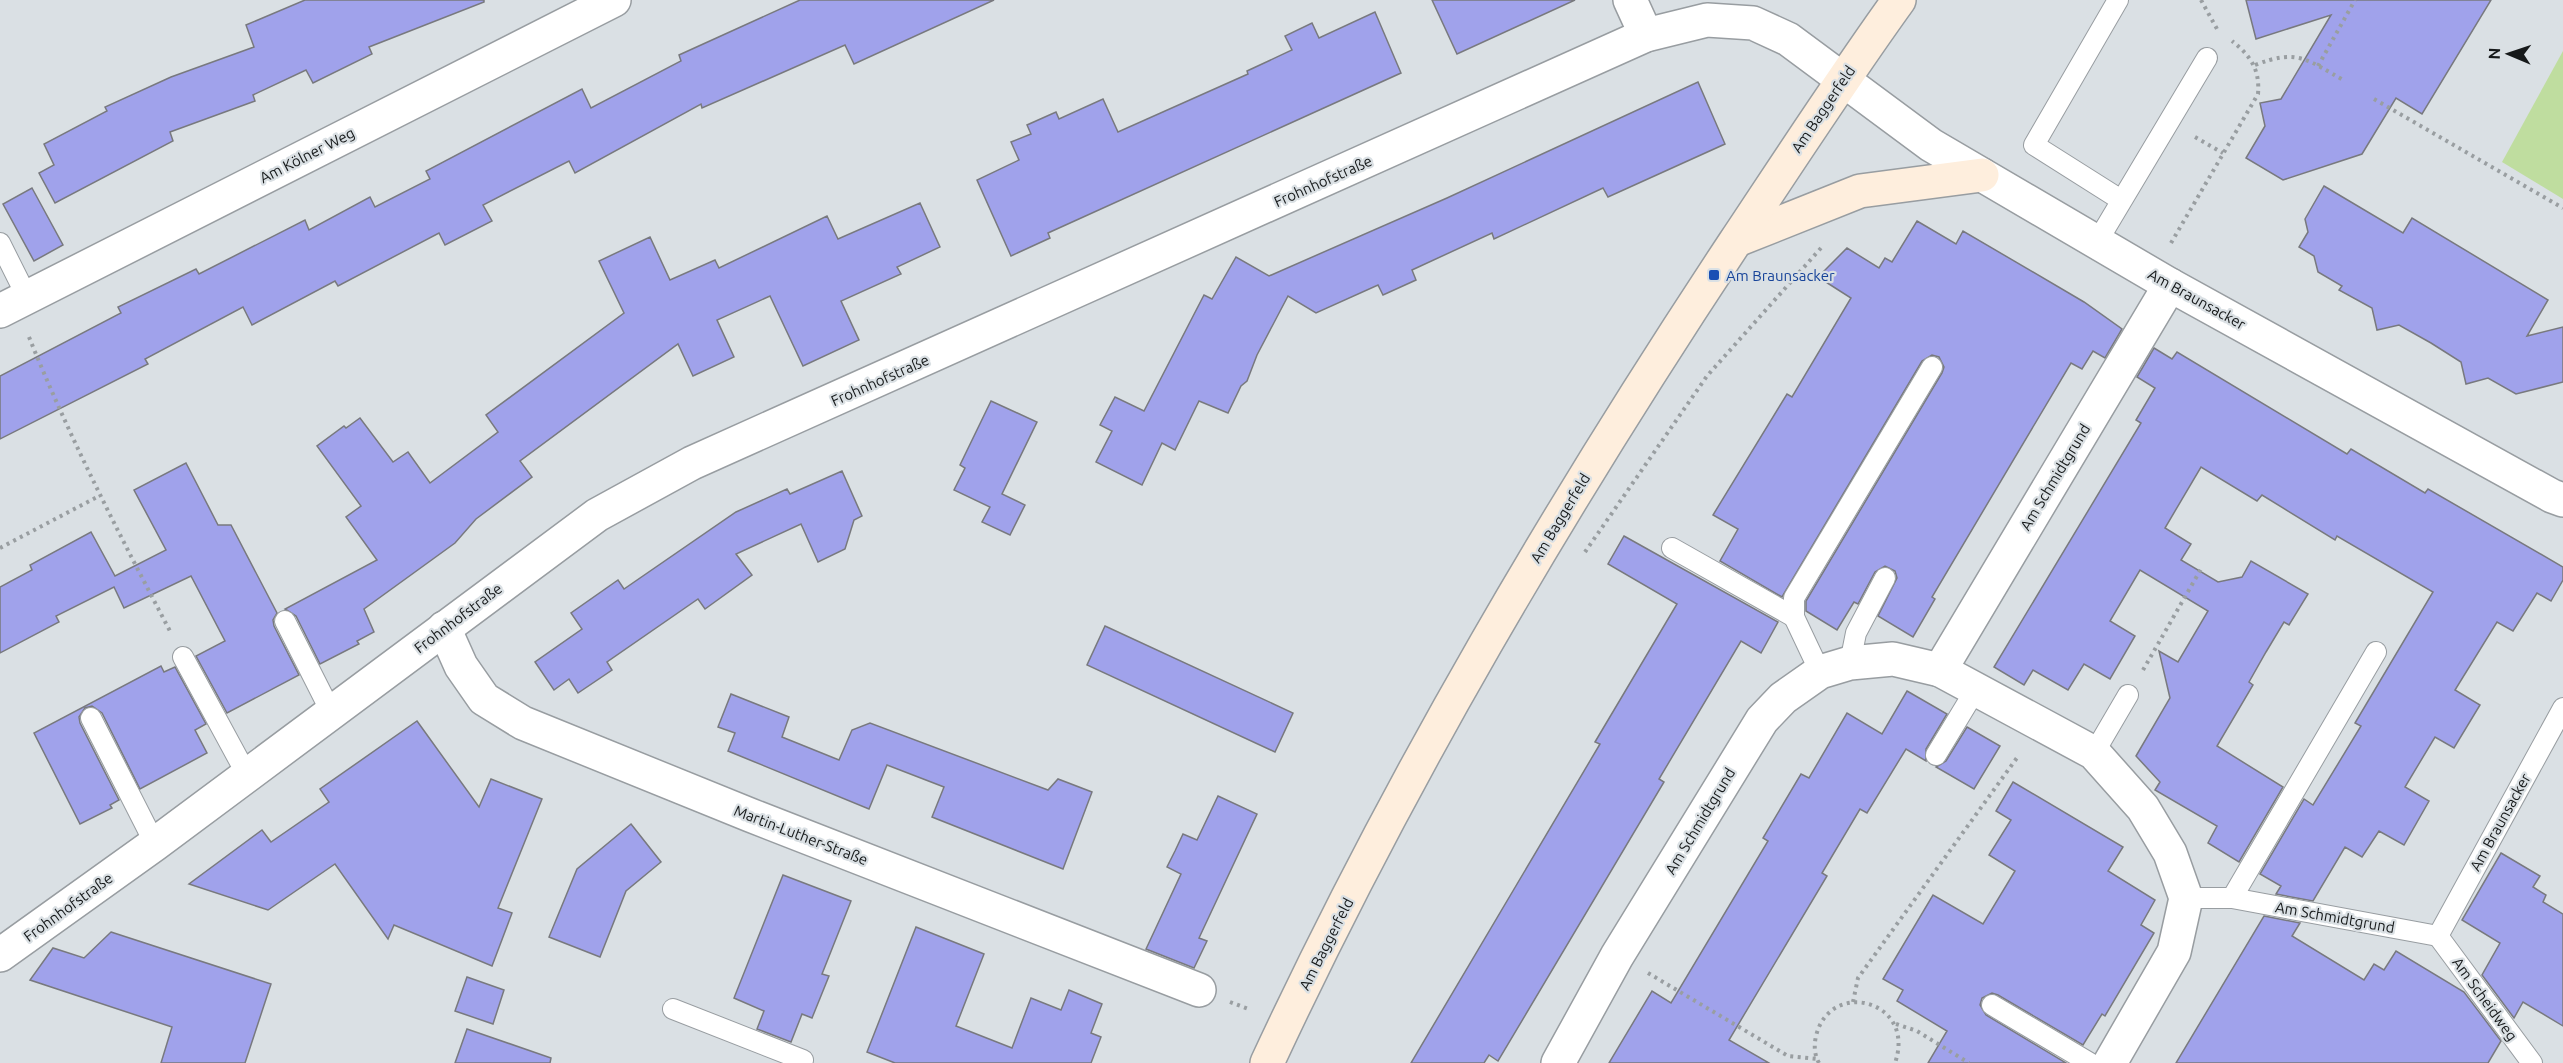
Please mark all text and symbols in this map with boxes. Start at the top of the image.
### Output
north arrow [2479,24,2539,84]
text: N [2485,47,2503,60]
street label: Am Baggerfeld [1788,62,1858,156]
street label: Am Kölner Weg [257,124,357,186]
street label: Frohnhofstraße [1271,152,1375,210]
street label: Am Braunsacker [2145,265,2249,333]
place label: Am Braunsacker [1726,267,1835,284]
marker: Am Braunsacker [1707,268,1721,282]
street label: Frohnhofstraße [828,351,932,409]
street label: Am Schmidtgrund [2017,421,2093,533]
street label: Am Baggerfeld [1527,470,1593,566]
street label: Frohnhofstraße [411,579,505,657]
street label: Am Schmidtgrund [1662,765,1738,877]
street label: Am Braunsacker [2466,770,2534,874]
street label: Martin-Luther-Straße [732,802,870,868]
street label: Frohnhofstraße [20,869,116,945]
street label: Am Baggerfeld [1295,895,1357,993]
street label: Am Schmidtgrund [2274,898,2396,936]
street label: Am Scheidweg [2449,954,2521,1044]

